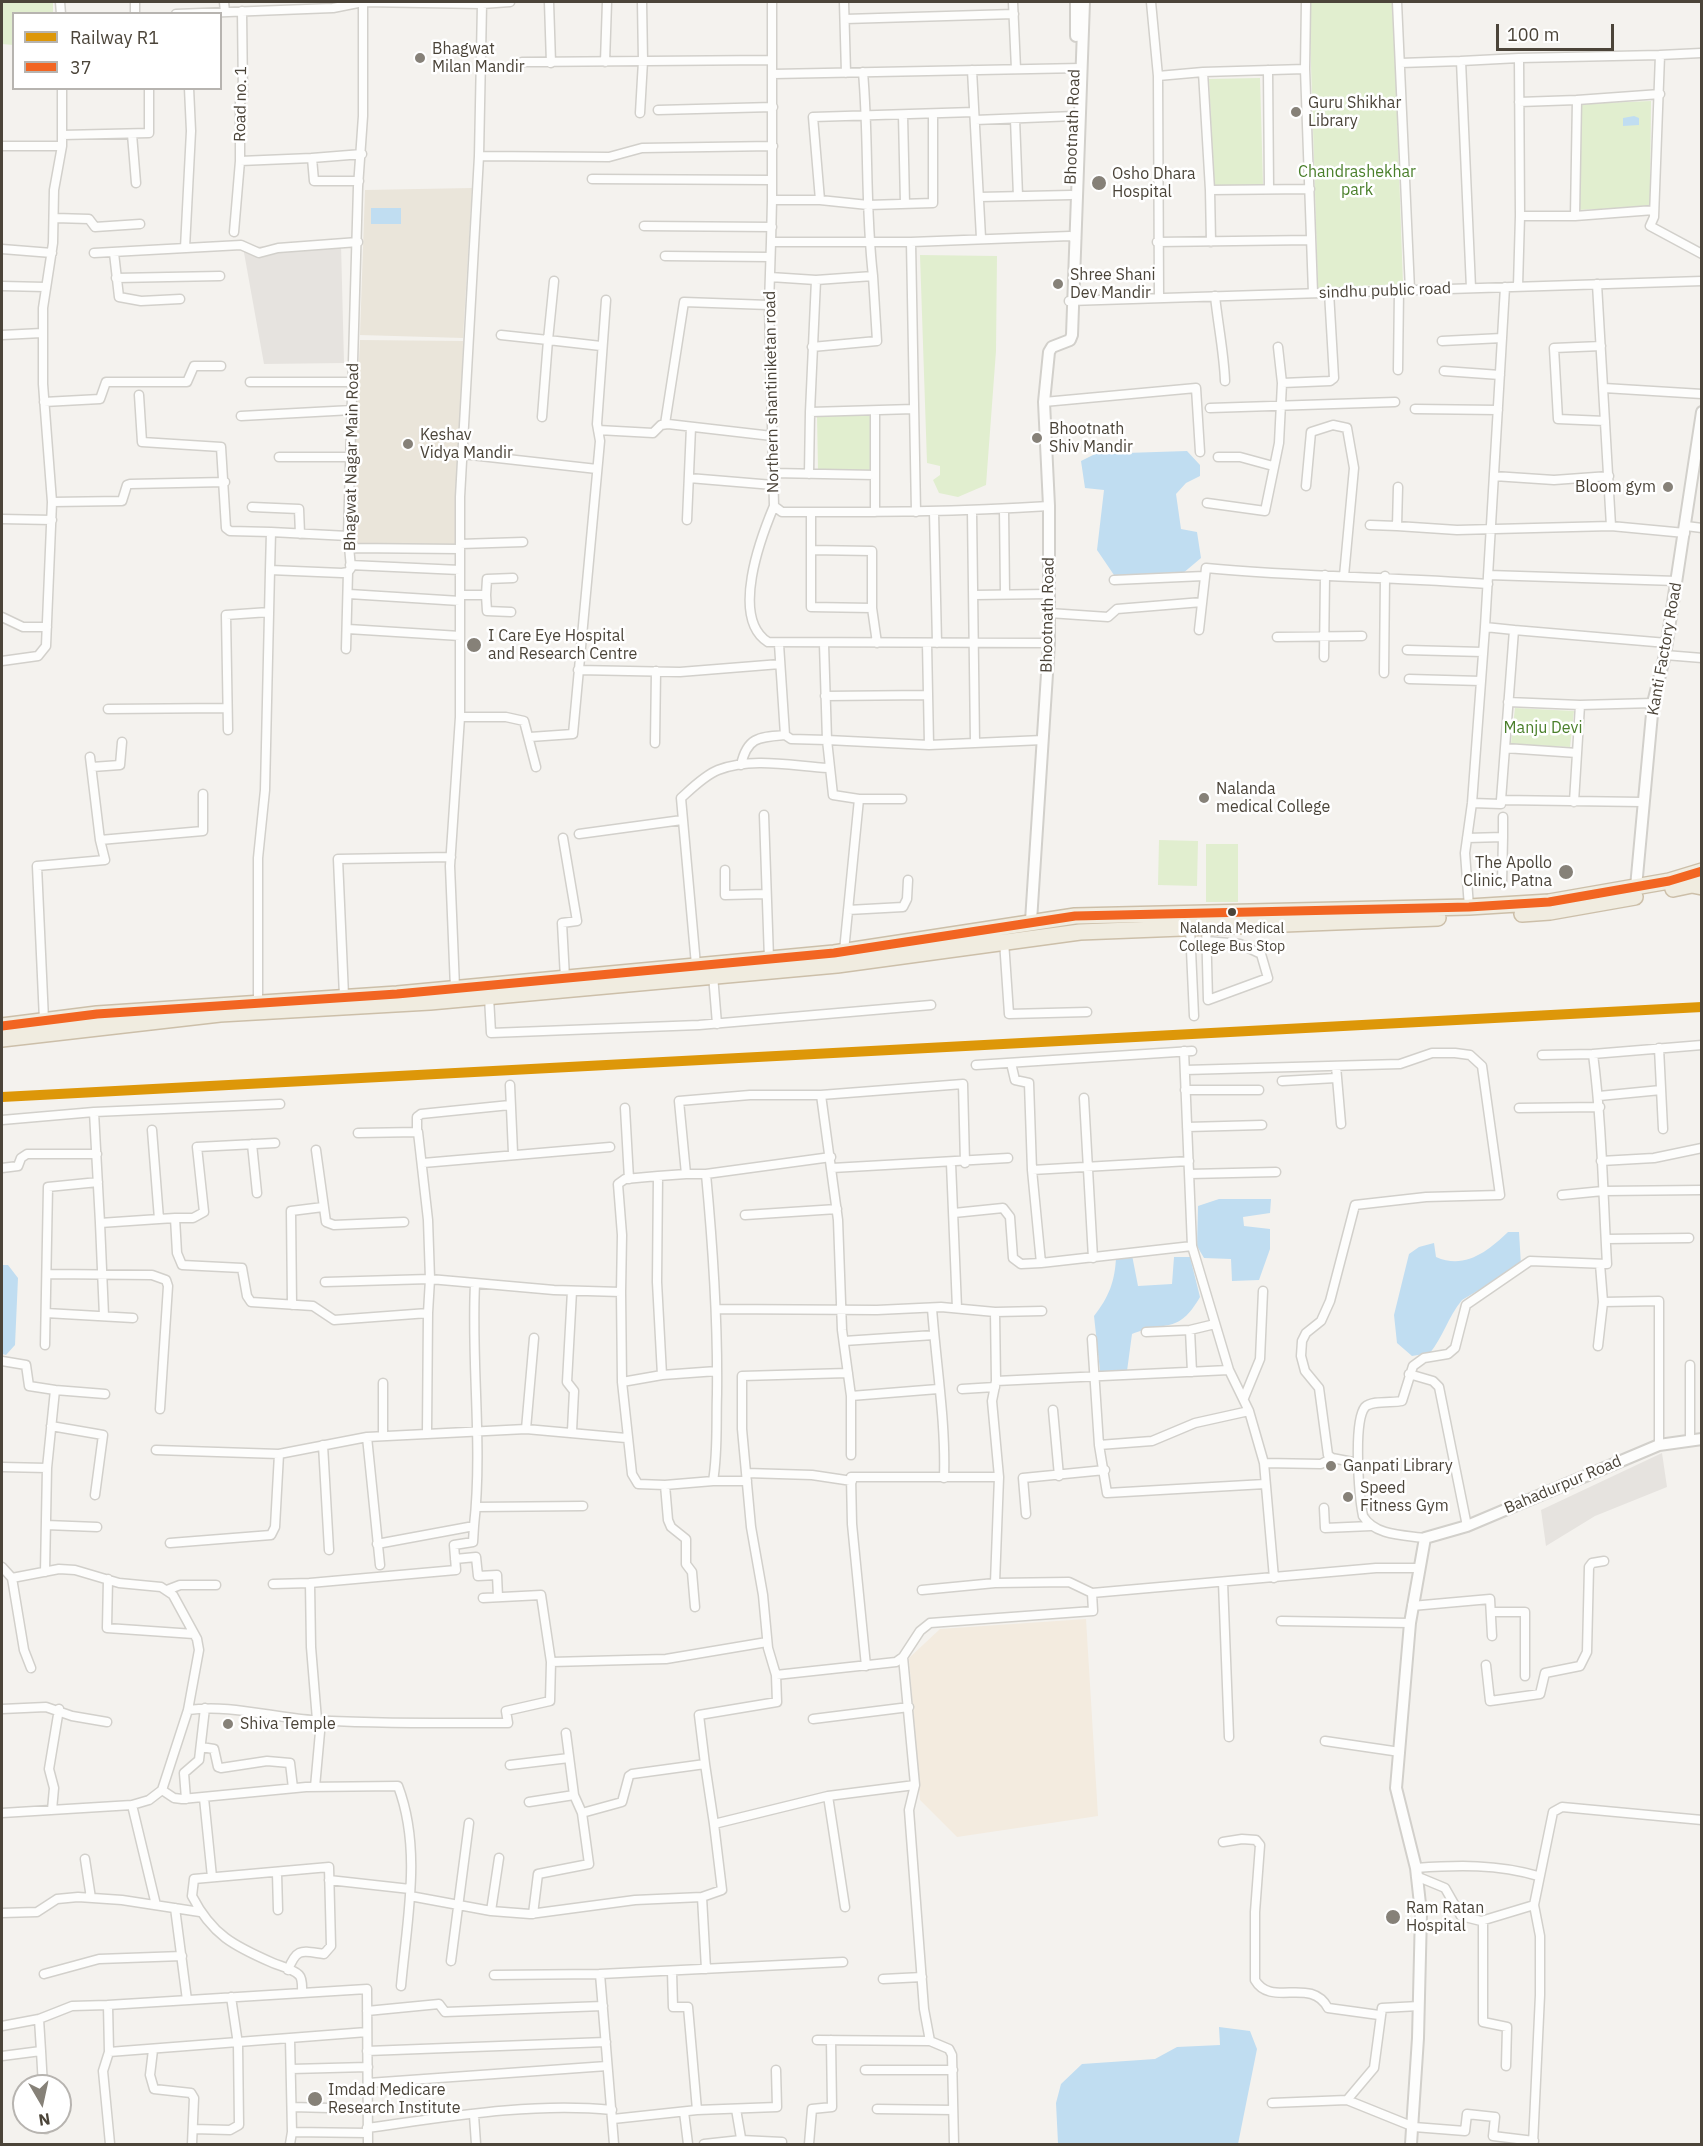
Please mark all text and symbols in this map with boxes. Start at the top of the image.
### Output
legend [12,12,222,90]
scale bar [1499,12,1618,50]
text: 100 m [1507,23,1559,46]
text: Railway R1 [70,26,159,49]
place label: Bhagwat Milan Mandir [432,39,525,77]
marker: Bhagwat Milan Mandir [413,51,427,65]
text: 37 [70,56,92,79]
street label: Road no. 1 [231,66,251,142]
street label: Bhootnath Road [1061,69,1085,185]
place label: Guru Shikhar Library [1308,93,1401,131]
marker: Guru Shikhar Library [1289,105,1303,119]
park label: Chandrashekhar park [1298,162,1416,200]
place label: Osho Dhara Hospital [1112,164,1196,202]
marker: Osho Dhara Hospital [1090,174,1108,192]
place label: Shree Shani Dev Mandir [1070,265,1156,303]
marker: Shree Shani Dev Mandir [1051,277,1065,291]
street label: sindhu public road [1318,279,1452,303]
street label: Northern shantiniketan road [761,291,783,493]
street label: Bhagwat Nagar Main Road [341,363,363,551]
place label: Bhootnath Shiv Mandir [1049,419,1133,457]
place label: Keshav Vidya Mandir [420,425,513,463]
marker: Bhootnath Shiv Mandir [1030,431,1044,445]
marker: Keshav Vidya Mandir [401,437,415,451]
place label: Bloom gym [1575,477,1656,497]
marker: Bloom gym [1661,480,1675,494]
street label: Bhootnath Road [1037,557,1059,673]
street label: Kanti Factory Road [1644,581,1686,717]
place label: I Care Eye Hospital and Research Centre [488,626,637,664]
marker: I Care Eye Hospital and Research Centre [465,636,483,654]
park label: Manju Devi [1504,718,1582,738]
place label: Nalanda medical College [1216,779,1330,817]
marker: Nalanda medical College [1197,791,1211,805]
place label: The Apollo Clinic, Patna [1463,853,1552,891]
marker: The Apollo Clinic, Patna [1557,863,1575,881]
marker: Nalanda Medical College Bus Stop [1226,906,1238,918]
place label: Nalanda Medical College Bus Stop [1179,921,1285,954]
street label: Bahadurpur Road [1501,1452,1625,1518]
place label: Ganpati Library [1343,1456,1453,1476]
marker: Ganpati Library [1324,1459,1338,1473]
place label: Speed Fitness Gym [1360,1478,1449,1516]
marker: Speed Fitness Gym [1341,1490,1355,1504]
place label: Shiva Temple [240,1714,336,1734]
marker: Shiva Temple [221,1717,235,1731]
place label: Ram Ratan Hospital [1406,1898,1484,1936]
marker: Ram Ratan Hospital [1384,1908,1402,1926]
north arrow [12,2074,72,2134]
place label: Imdad Medicare Research Institute [328,2080,460,2118]
marker: Imdad Medicare Research Institute [306,2090,324,2108]
text: N [37,2109,52,2131]

